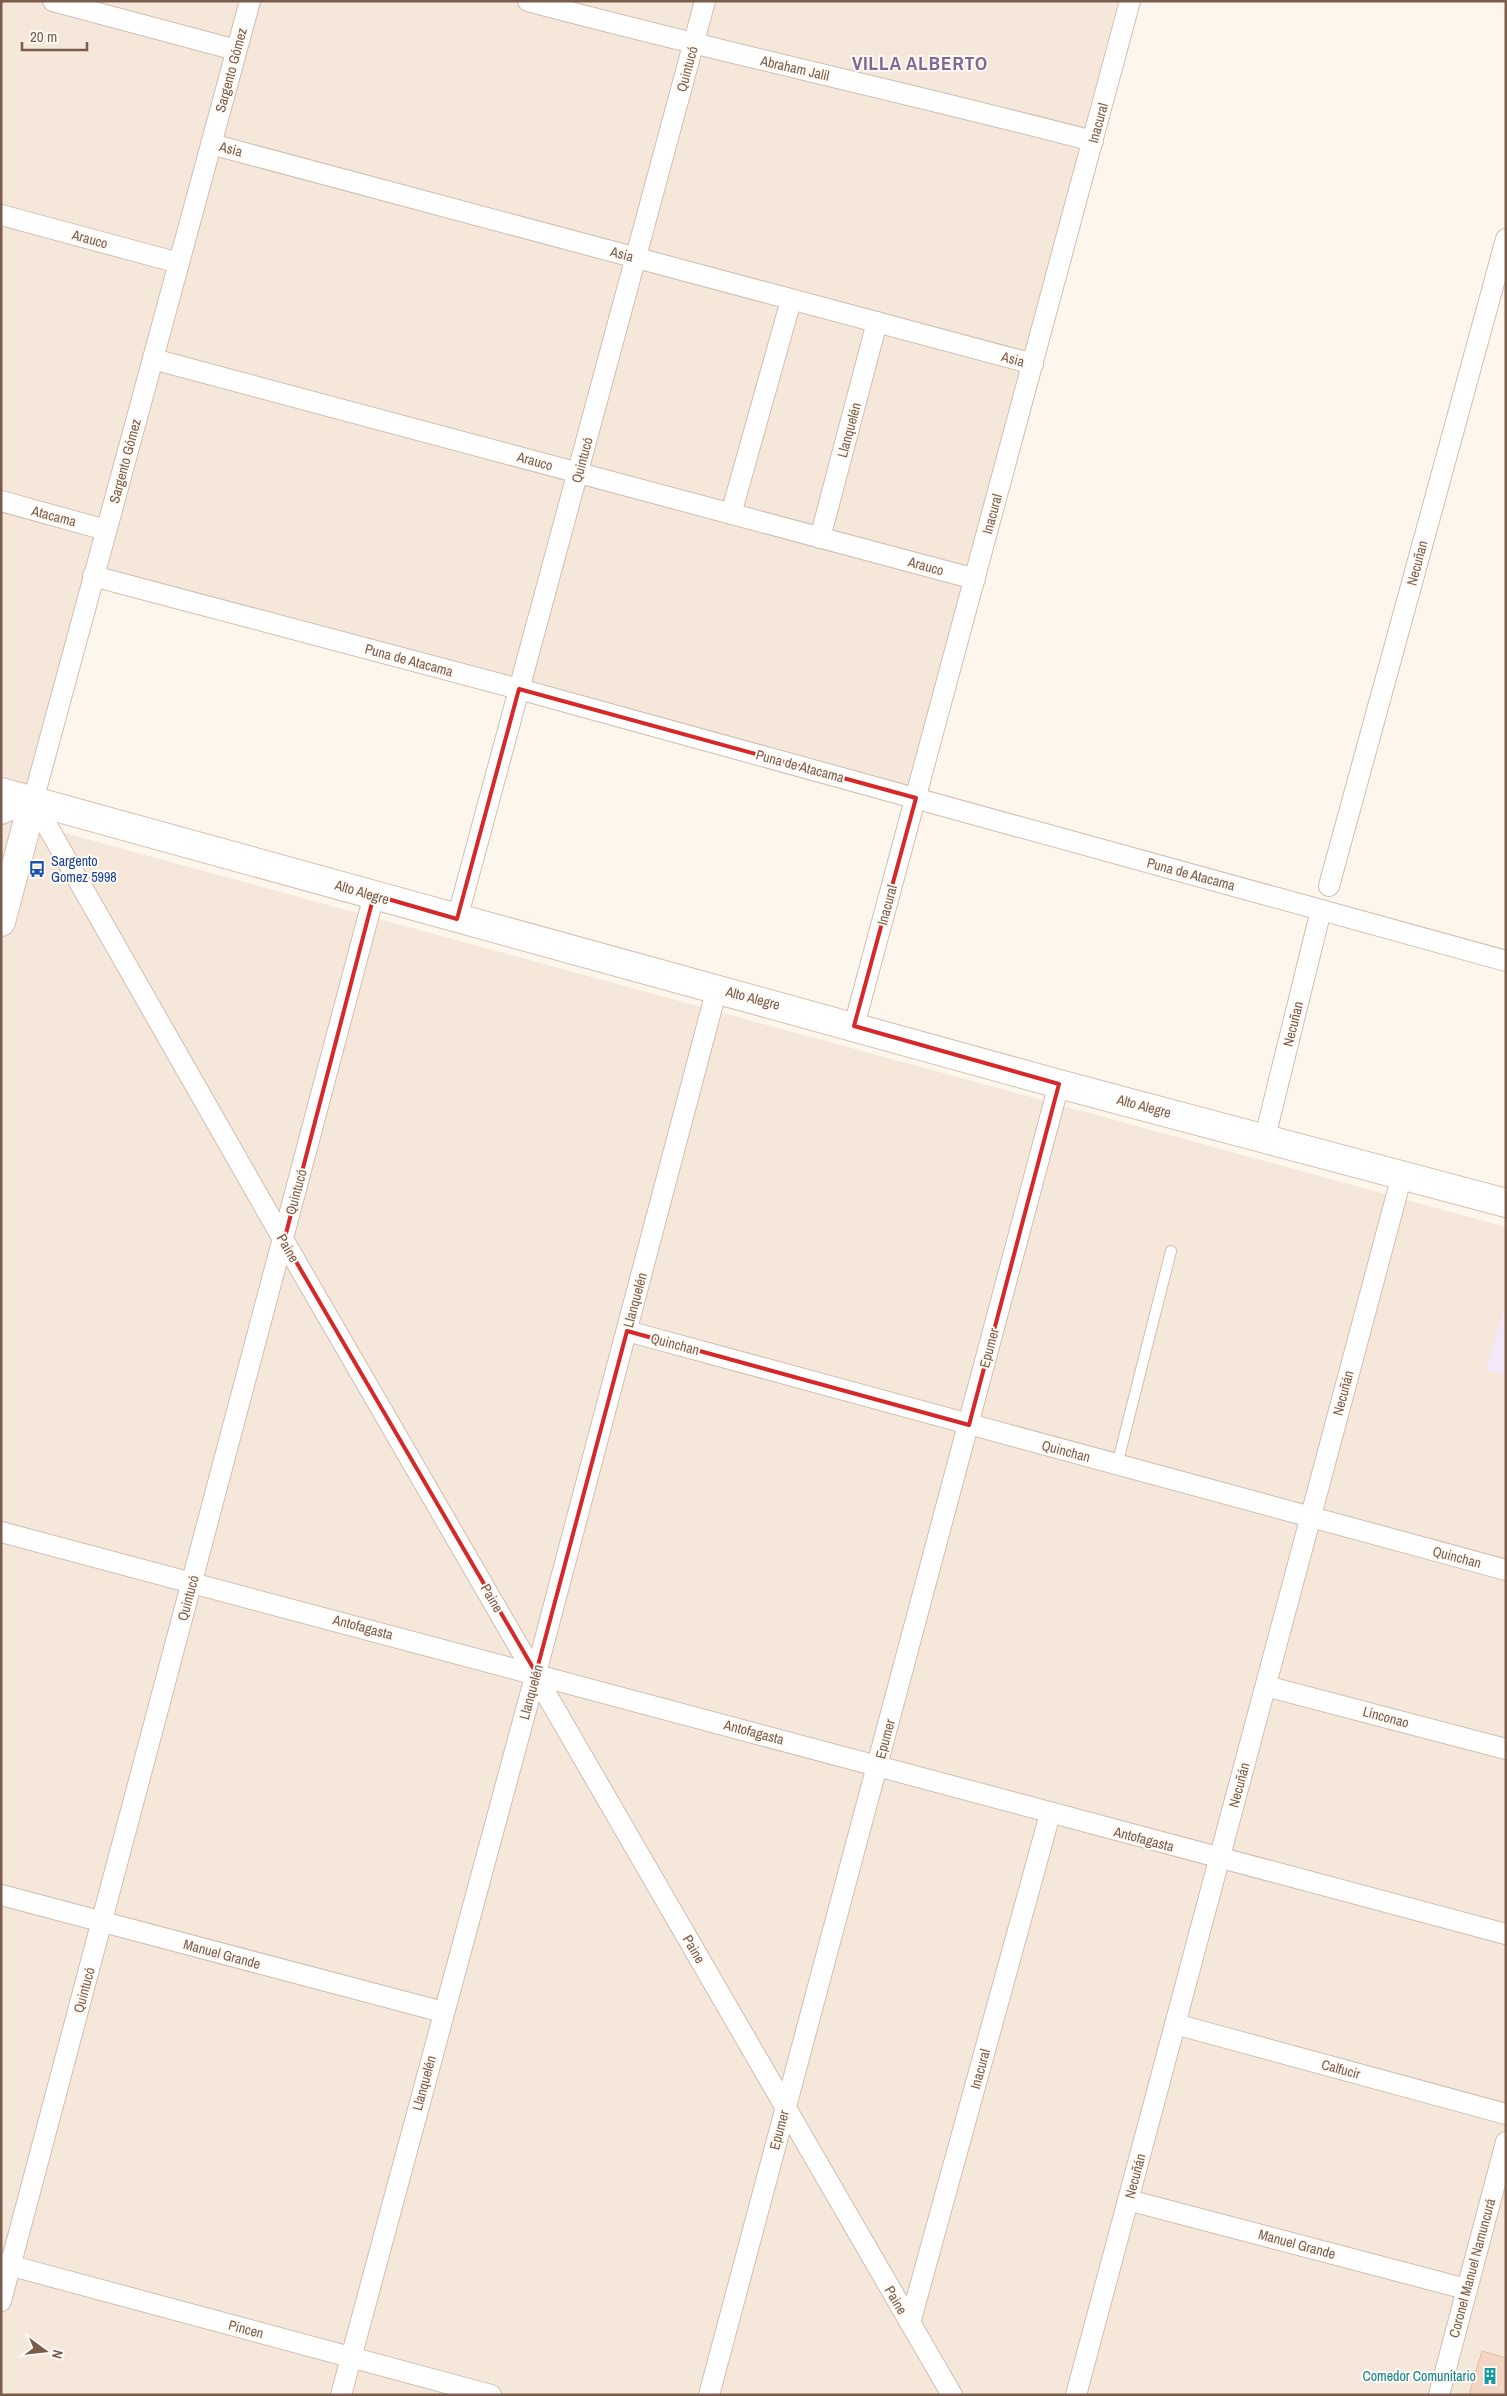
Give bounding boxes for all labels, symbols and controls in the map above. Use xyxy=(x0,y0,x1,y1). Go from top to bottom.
scale bar xyxy=(22,20,88,52)
text: 20 m xyxy=(30,26,57,47)
street label: Sargento Gómez xyxy=(211,26,251,114)
street label: Quintucó xyxy=(672,44,702,94)
district label: VILLA ALBERTO xyxy=(852,50,988,76)
street label: Abraham Jalil xyxy=(758,51,831,85)
street label: Inacural xyxy=(1084,101,1112,145)
street label: Asia xyxy=(217,137,245,161)
street label: Arauco xyxy=(69,225,110,252)
street label: Asia xyxy=(608,242,636,266)
street label: Asia xyxy=(999,347,1027,371)
street label: Llanquelén xyxy=(833,401,865,459)
street label: Sargento Gómez xyxy=(105,417,145,505)
street label: Quintucó xyxy=(567,435,597,485)
street label: Arauco xyxy=(514,447,555,474)
street label: Inacural xyxy=(978,492,1006,536)
street label: Atacama xyxy=(29,501,79,531)
street label: Necuñan xyxy=(1402,538,1432,588)
street label: Arauco xyxy=(905,552,946,579)
street label: Puna de Atacama xyxy=(363,640,456,681)
street label: Puna de Atacama xyxy=(754,746,847,787)
place label: Sargento Gomez 5998 xyxy=(51,852,117,886)
street label: Puna de Atacama xyxy=(1145,854,1238,895)
bus stop icon: Sargento Gomez 5998 xyxy=(27,859,47,879)
street label: Alto Alegre xyxy=(332,875,391,908)
street label: Inacural xyxy=(873,883,901,927)
street label: Alto Alegre xyxy=(723,982,782,1014)
street label: Necuñan xyxy=(1279,1000,1307,1048)
street label: Alto Alegre xyxy=(1114,1090,1173,1122)
street label: Quintucó xyxy=(281,1167,311,1217)
street label: Paine xyxy=(273,1231,303,1265)
street label: Llanquelén xyxy=(619,1271,651,1329)
street label: Epumer xyxy=(975,1326,1003,1370)
street label: Quinchan xyxy=(649,1329,701,1359)
street label: Necuñán xyxy=(1328,1368,1358,1418)
street label: Quinchan xyxy=(1040,1436,1092,1466)
street label: Quinchan xyxy=(1431,1542,1483,1572)
street label: Quintucó xyxy=(173,1573,203,1623)
street label: Paine xyxy=(477,1581,507,1615)
street label: Antofagasta xyxy=(330,1610,396,1644)
street label: Llanquelén xyxy=(515,1663,547,1721)
street label: Linconao xyxy=(1361,1702,1411,1732)
street label: Antofagasta xyxy=(721,1715,787,1749)
street label: Epumer xyxy=(871,1717,899,1761)
street label: Necuñán xyxy=(1224,1760,1254,1810)
street label: Antofagasta xyxy=(1111,1822,1177,1856)
street label: Paine xyxy=(679,1932,709,1966)
street label: Manuel Grande xyxy=(181,1935,263,1973)
street label: Quintucó xyxy=(69,1965,99,2015)
street label: Inacural xyxy=(966,2047,994,2091)
street label: Llanquelén xyxy=(408,2054,440,2112)
street label: Calfucir xyxy=(1320,2055,1363,2083)
street label: Epumer xyxy=(765,2108,793,2152)
street label: Necuñán xyxy=(1120,2151,1150,2201)
street label: Coronel Manuel Namuncurá xyxy=(1445,2196,1499,2340)
street label: Manuel Grande xyxy=(1256,2225,1338,2263)
street label: Paine xyxy=(881,2283,911,2317)
street label: Pincen xyxy=(226,2316,266,2342)
north arrow xyxy=(20,2326,70,2376)
text: N xyxy=(48,2348,67,2361)
building icon: Comedor Comunitario xyxy=(1480,2366,1500,2386)
place label: Comedor Comunitario xyxy=(1362,2367,1476,2385)

